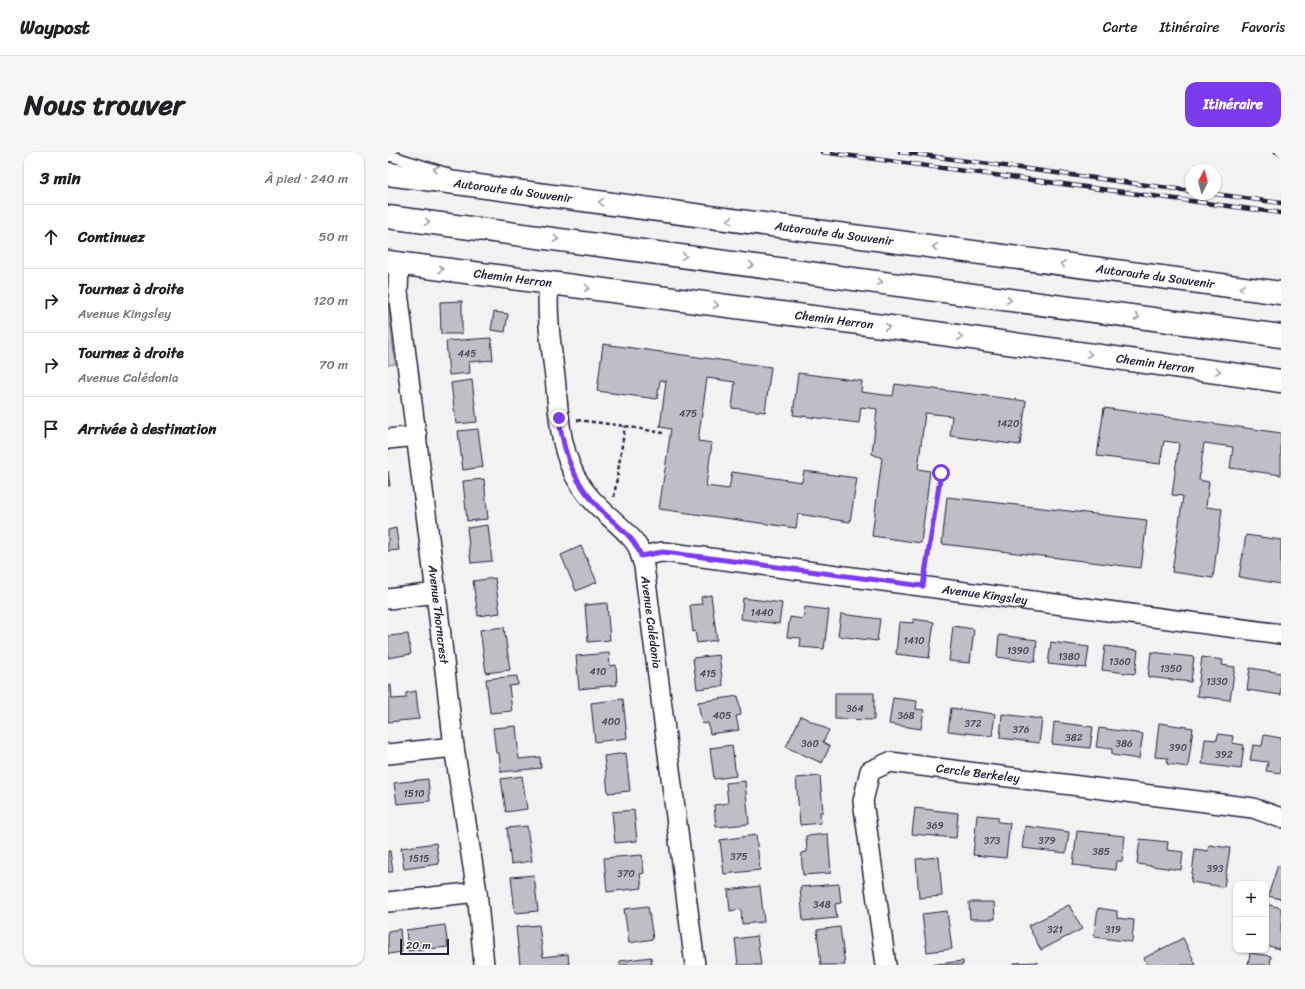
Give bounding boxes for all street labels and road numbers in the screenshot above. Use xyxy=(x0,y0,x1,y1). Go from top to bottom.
street label: Autoroute du Souvenir xyxy=(451,172,575,210)
street label: Autoroute du Souvenir xyxy=(773,215,896,252)
street label: Autoroute du Souvenir xyxy=(1094,257,1217,295)
street label: Chemin Herron xyxy=(472,262,554,294)
street label: Chemin Herron xyxy=(794,304,875,336)
street label: Chemin Herron xyxy=(1115,347,1196,380)
street label: Avenue Thorncrest xyxy=(421,563,455,666)
street label: Avenue Calédonia xyxy=(634,574,668,670)
street label: Avenue Kingsley xyxy=(940,578,1030,611)
street label: Cercle Berkeley xyxy=(935,757,1022,789)

